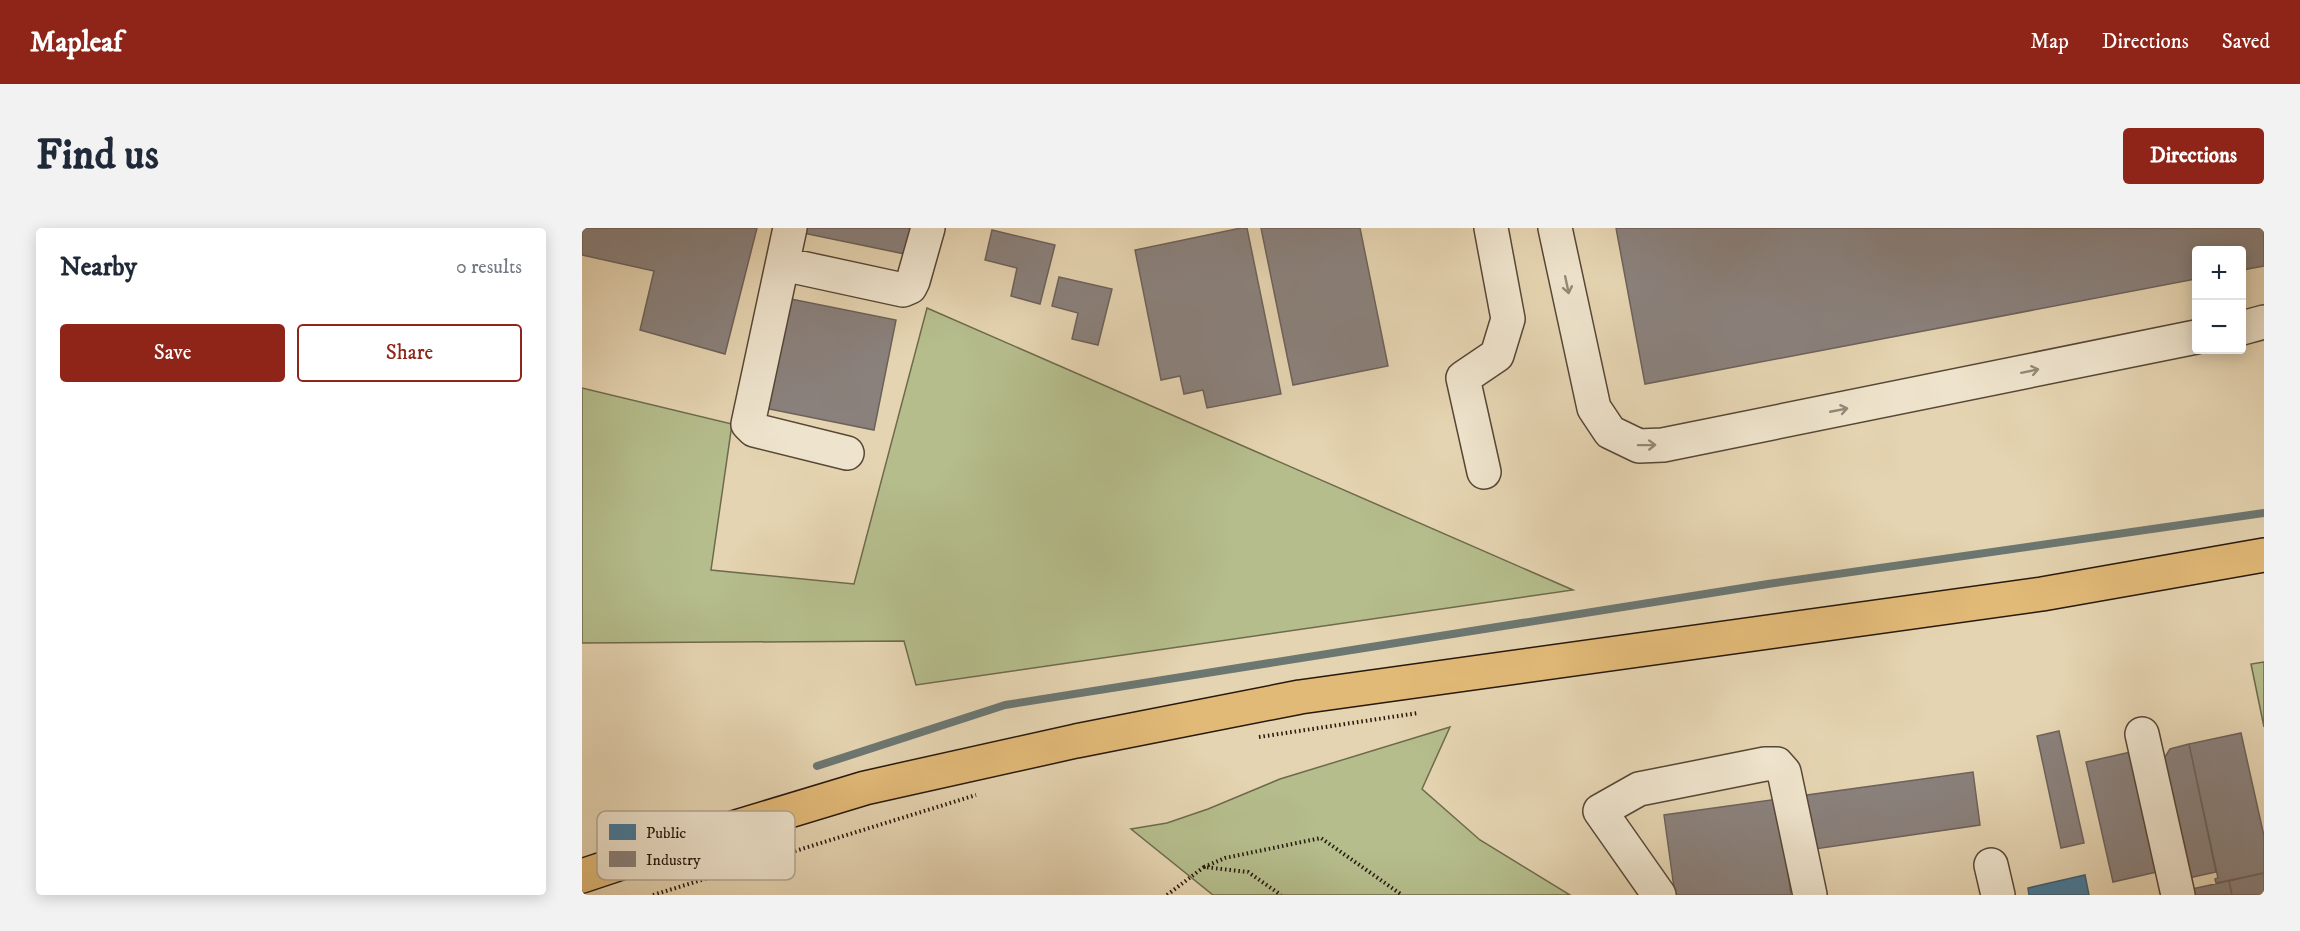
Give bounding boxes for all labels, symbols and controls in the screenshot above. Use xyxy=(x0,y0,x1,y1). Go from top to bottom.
text: Mapleaf xyxy=(30,25,122,60)
text: Map xyxy=(2030,29,2069,55)
text: Directions xyxy=(2102,29,2189,55)
text: Saved xyxy=(2222,29,2270,55)
button: Directions xyxy=(2123,128,2264,184)
text: Find us xyxy=(36,130,159,182)
map controls xyxy=(2192,246,2246,354)
button: + xyxy=(2192,246,2246,300)
text: Nearby xyxy=(60,251,137,284)
text: 0 results xyxy=(456,255,522,280)
one-way arrow xyxy=(1562,275,1574,294)
button: − xyxy=(2192,300,2246,354)
button: Save xyxy=(60,324,285,382)
button: Share xyxy=(297,324,522,382)
one-way arrow xyxy=(2020,365,2039,376)
one-way arrow xyxy=(1828,404,1848,415)
one-way arrow xyxy=(1637,440,1657,451)
legend xyxy=(597,811,795,880)
text: Public xyxy=(646,823,686,843)
text: Industry xyxy=(646,850,701,870)

